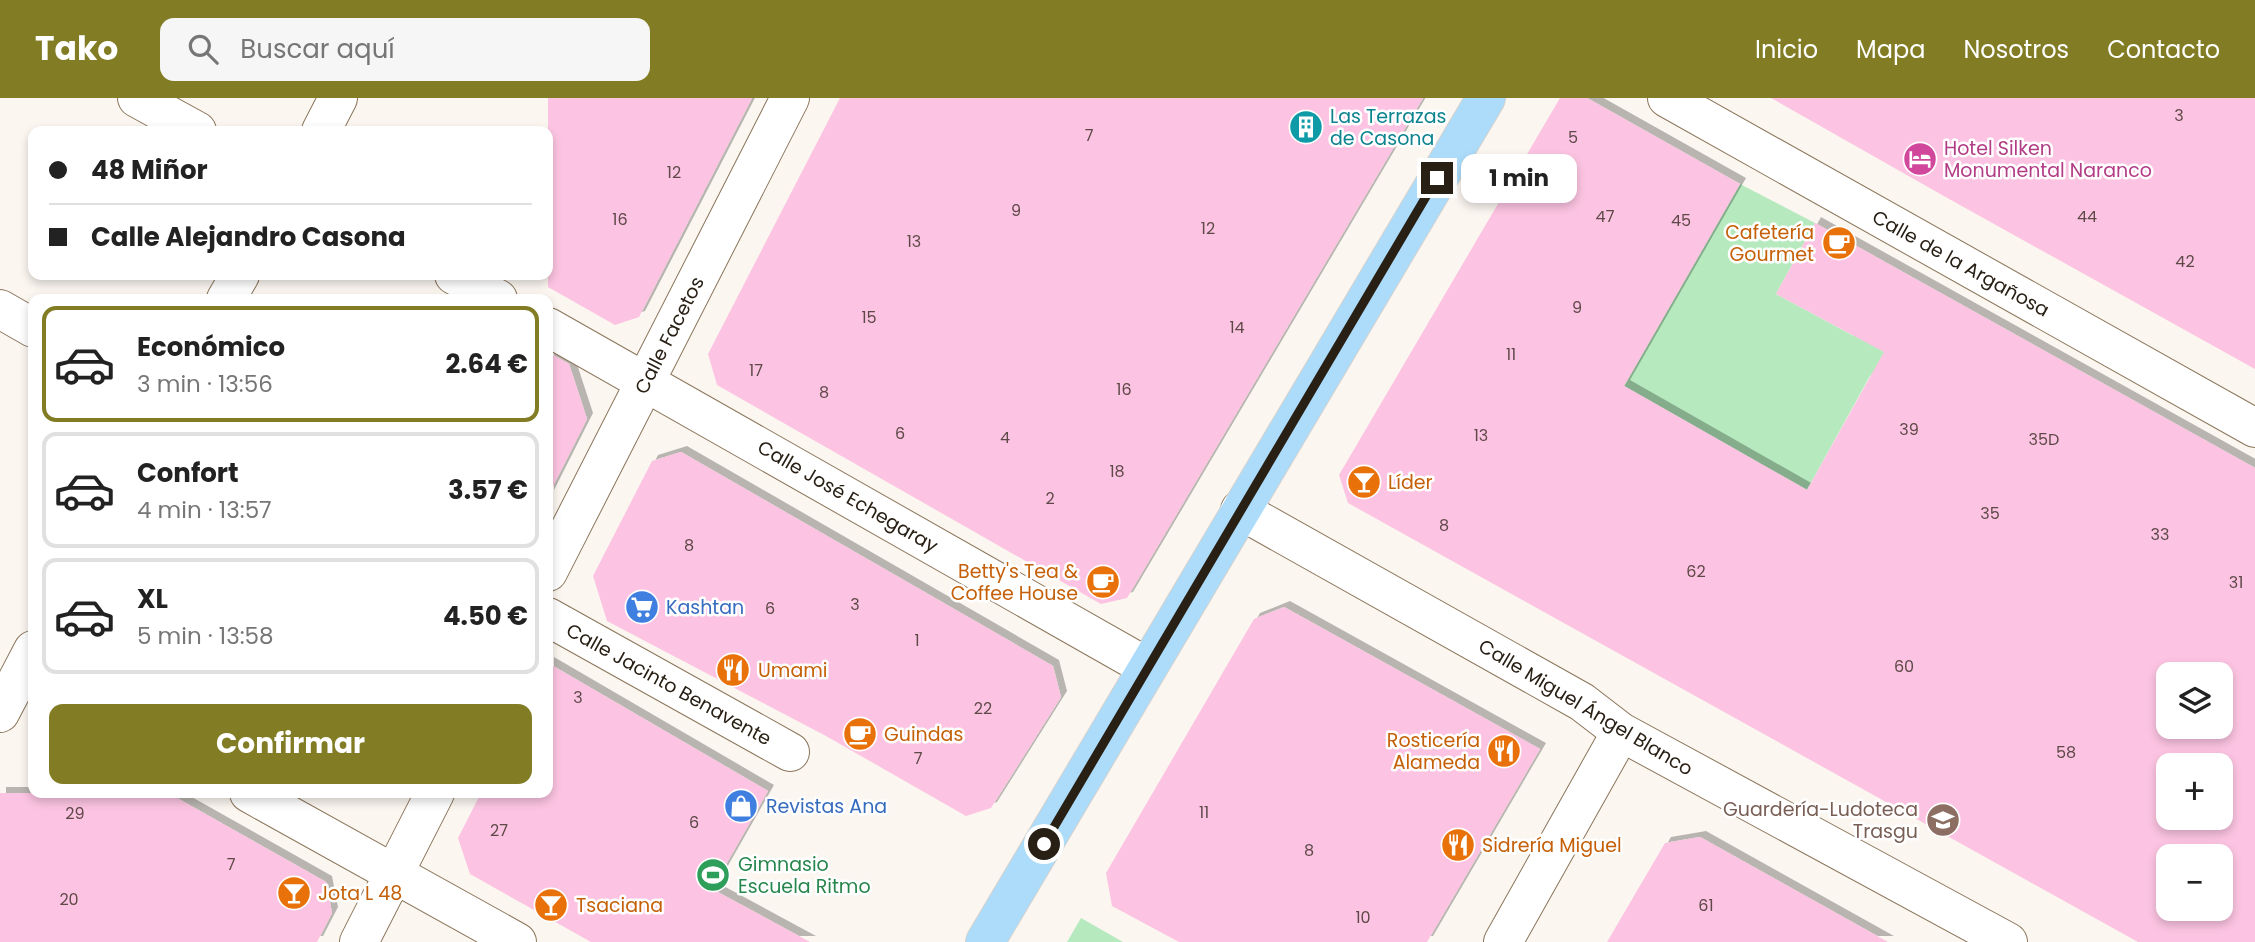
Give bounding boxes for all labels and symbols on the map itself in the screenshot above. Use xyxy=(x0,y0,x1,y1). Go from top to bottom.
place label: Las Terrazas de Casona xyxy=(1330,103,1447,152)
house number: 3 xyxy=(2174,104,2184,127)
building icon: Las Terrazas de Casona xyxy=(1287,108,1325,146)
house number: 7 xyxy=(1085,124,1094,147)
house number: 5 xyxy=(1568,126,1578,149)
place label: Hotel Silken Monumental Naranco xyxy=(1944,135,2152,184)
hotel icon: Hotel Silken Monumental Naranco xyxy=(1901,140,1939,178)
callout: 1 min xyxy=(1462,154,1577,202)
house number: 12 xyxy=(667,161,681,184)
route end xyxy=(1421,162,1453,194)
house number: 9 xyxy=(1011,199,1021,222)
street label: Calle de la Argañosa xyxy=(1867,203,2054,323)
house number: 47 xyxy=(1596,205,1615,228)
house number: 44 xyxy=(2077,205,2097,228)
house number: 16 xyxy=(612,208,628,231)
house number: 45 xyxy=(1671,209,1691,232)
house number: 12 xyxy=(1201,217,1215,240)
place label: Cafetería Gourmet xyxy=(1725,219,1814,268)
cafe icon: Cafetería Gourmet xyxy=(1820,224,1858,262)
house number: 13 xyxy=(907,230,921,253)
house number: 42 xyxy=(2175,250,2195,273)
street label: Calle Facetos xyxy=(628,272,711,399)
house number: 9 xyxy=(1572,296,1582,319)
house number: 15 xyxy=(861,306,877,329)
house number: 14 xyxy=(1229,316,1245,339)
house number: 11 xyxy=(1506,343,1516,366)
house number: 17 xyxy=(749,359,763,382)
house number: 16 xyxy=(1116,378,1132,401)
house number: 8 xyxy=(819,381,829,404)
house number: 39 xyxy=(1899,418,1919,441)
house number: 6 xyxy=(895,422,905,445)
house number: 13 xyxy=(1474,424,1488,447)
house number: 4 xyxy=(1000,426,1010,449)
house number: 35D xyxy=(2029,428,2059,451)
street label: Calle José Echegaray xyxy=(753,434,943,559)
house number: 18 xyxy=(1109,460,1125,483)
bar icon: Líder xyxy=(1345,463,1383,501)
place label: Líder xyxy=(1388,469,1433,496)
house number: 2 xyxy=(1045,487,1055,510)
house number: 35 xyxy=(1980,502,2000,525)
house number: 8 xyxy=(1439,514,1449,537)
house number: 33 xyxy=(2151,523,2169,546)
house number: 8 xyxy=(684,534,694,557)
place label: Betty's Tea & Coffee House xyxy=(951,558,1078,607)
house number: 62 xyxy=(1686,560,1706,583)
cafe icon: Betty's Tea & Coffee House xyxy=(1084,563,1122,601)
house number: 31 xyxy=(2229,571,2243,594)
supermarket icon: Kashtan xyxy=(623,588,661,626)
house number: 3 xyxy=(850,593,860,616)
place label: Kashtan xyxy=(666,594,744,621)
house number: 6 xyxy=(765,597,775,620)
street label: Calle Jacinto Benavente xyxy=(561,617,776,752)
house number: 1 xyxy=(914,629,920,652)
street label: Calle Miguel Ángel Blanco xyxy=(1474,633,1698,782)
restaurant icon: Umami xyxy=(714,651,752,689)
house number: 60 xyxy=(1894,655,1914,678)
place label: Umami xyxy=(758,657,827,684)
house number: 3 xyxy=(573,686,583,709)
house number: 22 xyxy=(974,697,992,720)
cafe icon: Guindas xyxy=(841,715,879,753)
place label: Guindas xyxy=(884,721,963,748)
place label: Rosticería Alameda xyxy=(1387,727,1480,776)
restaurant icon: Rosticería Alameda xyxy=(1485,732,1523,770)
house number: 58 xyxy=(2056,741,2076,764)
house number: 7 xyxy=(914,747,923,770)
shop icon: Revistas Ana xyxy=(722,787,760,825)
place label: Revistas Ana xyxy=(766,793,887,820)
place label: Guardería-Ludoteca Trasgu xyxy=(1723,796,1918,845)
house number: 11 xyxy=(1199,801,1209,824)
school or university icon: Guardería-Ludoteca Trasgu xyxy=(1924,801,1962,839)
house number: 29 xyxy=(65,802,85,825)
house number: 6 xyxy=(689,811,699,834)
house number: 27 xyxy=(490,819,508,842)
restaurant icon: Sidrería Miguel xyxy=(1439,826,1477,864)
route start xyxy=(1028,828,1060,860)
place label: Sidrería Miguel xyxy=(1482,832,1622,859)
house number: 8 xyxy=(1304,839,1314,862)
place label: Gimnasio Escuela Ritmo xyxy=(738,851,871,900)
house number: 7 xyxy=(227,853,236,876)
sports icon: Gimnasio Escuela Ritmo xyxy=(694,856,732,894)
bar icon: Jota L 48 xyxy=(275,874,313,912)
place label: Jota L 48 xyxy=(318,880,402,907)
bar icon: Tsaciana xyxy=(532,886,570,924)
house number: 20 xyxy=(59,888,79,911)
place label: Tsaciana xyxy=(576,892,663,919)
house number: 61 xyxy=(1698,894,1714,917)
house number: 10 xyxy=(1355,906,1371,929)

